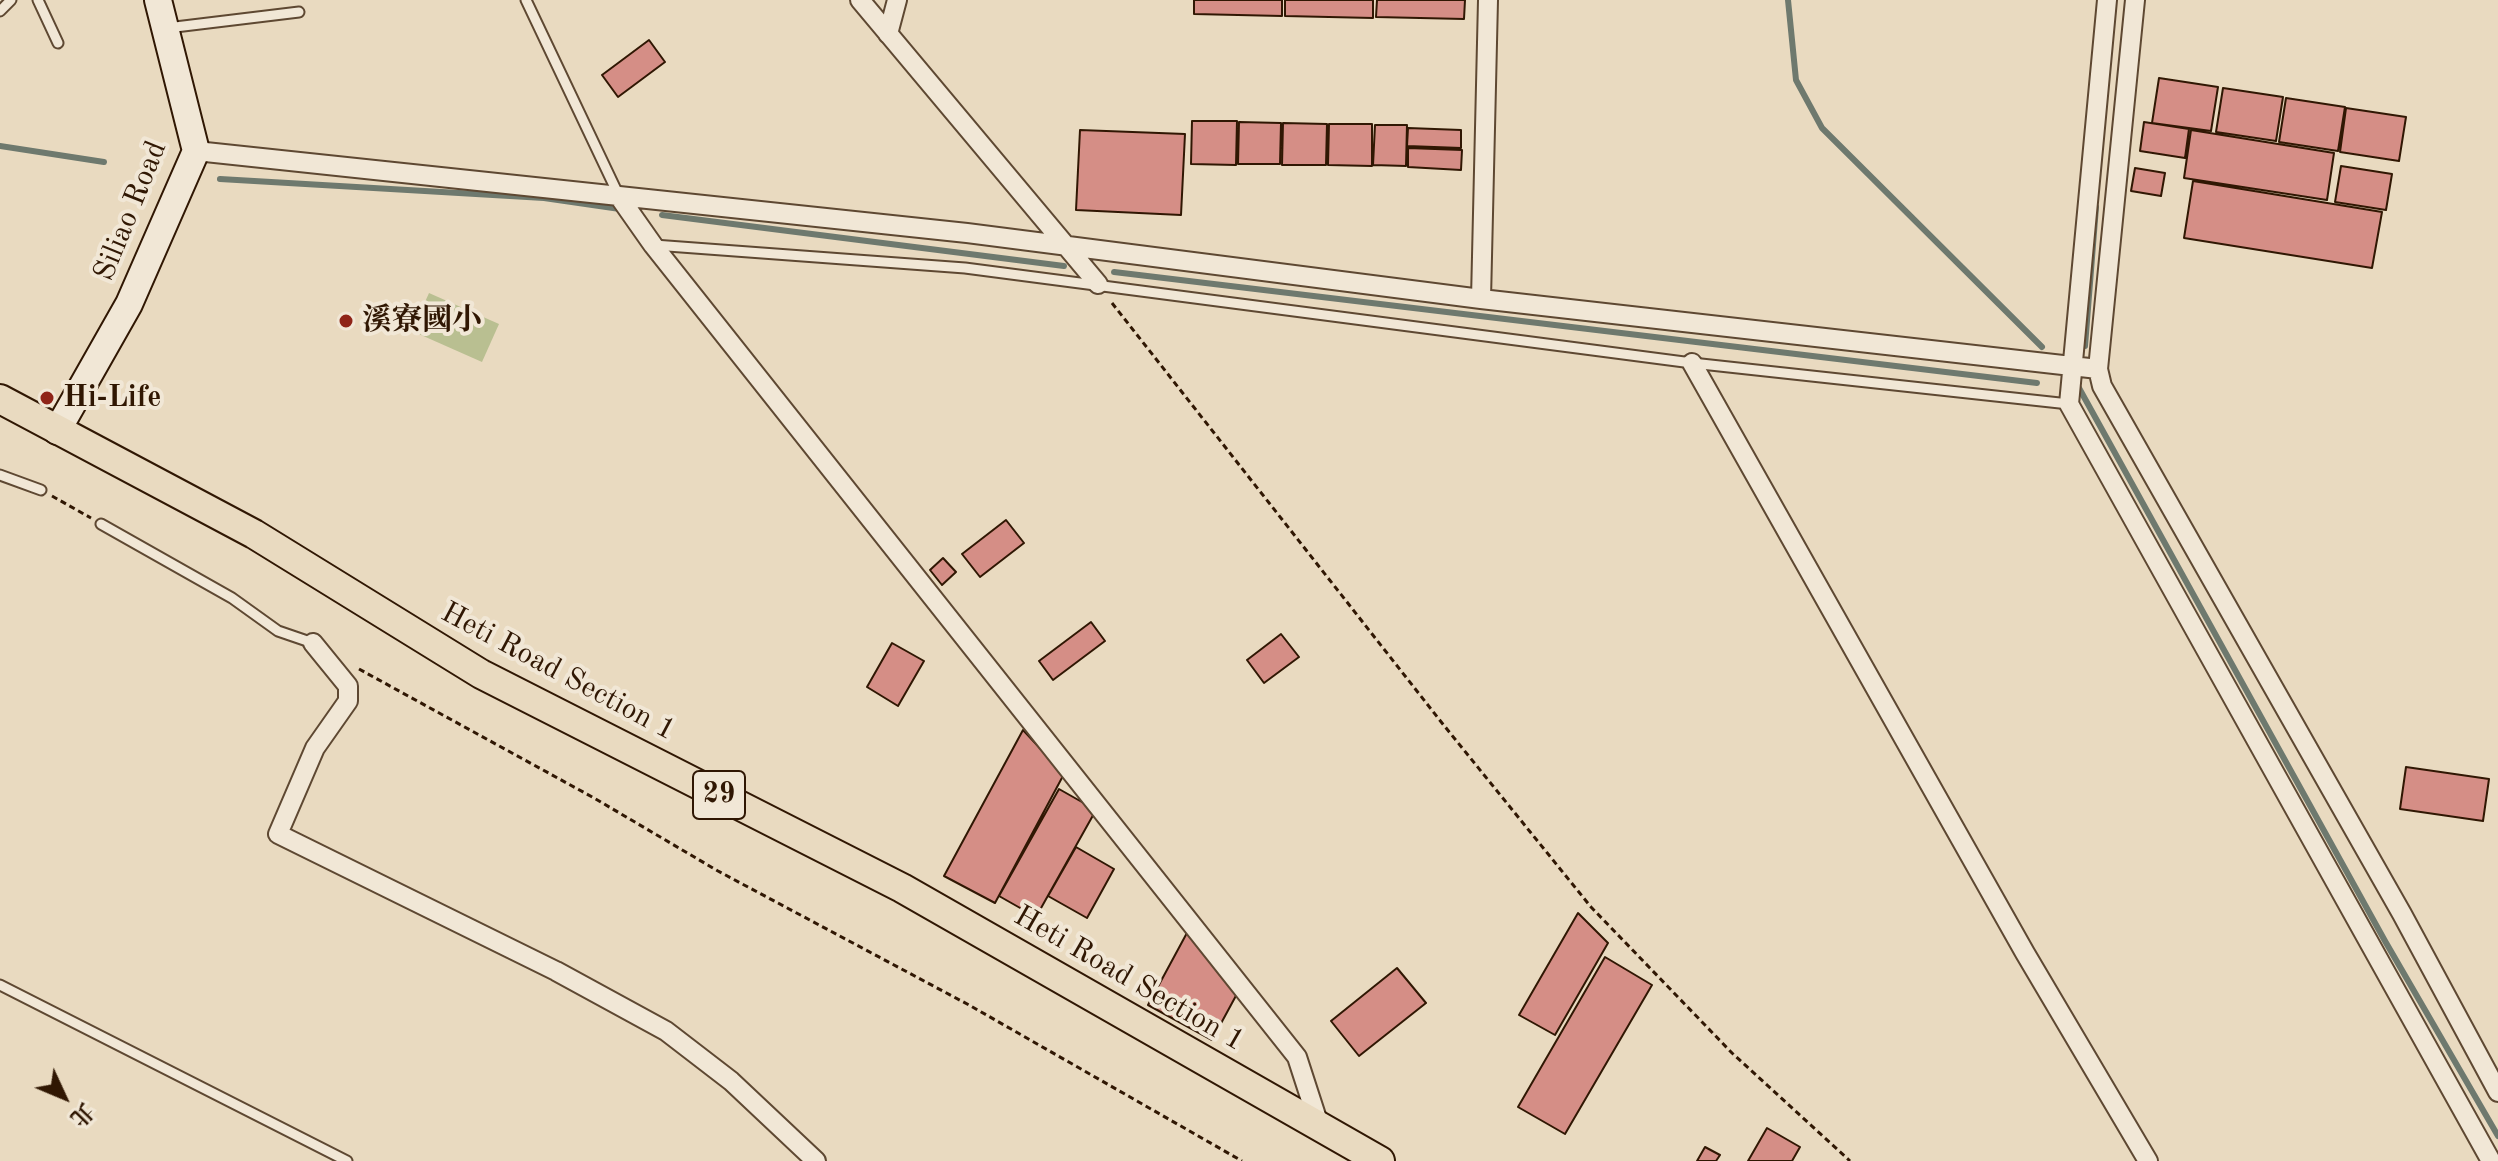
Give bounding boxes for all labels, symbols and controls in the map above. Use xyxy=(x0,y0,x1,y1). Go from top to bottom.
street label: Siliao Road xyxy=(87,136,175,286)
place label: 溪寮國小 xyxy=(362,303,482,339)
marker: 溪寮國小 xyxy=(337,312,355,330)
place label: Hi-Life xyxy=(63,380,161,416)
marker: Hi-Life xyxy=(38,389,56,407)
street label: Heti Road Section 1 xyxy=(434,595,682,749)
road number: 29 xyxy=(693,771,745,819)
street label: Heti Road Section 1 xyxy=(1007,898,1251,1060)
north arrow xyxy=(24,1057,104,1137)
text: 北 xyxy=(66,1098,97,1129)

